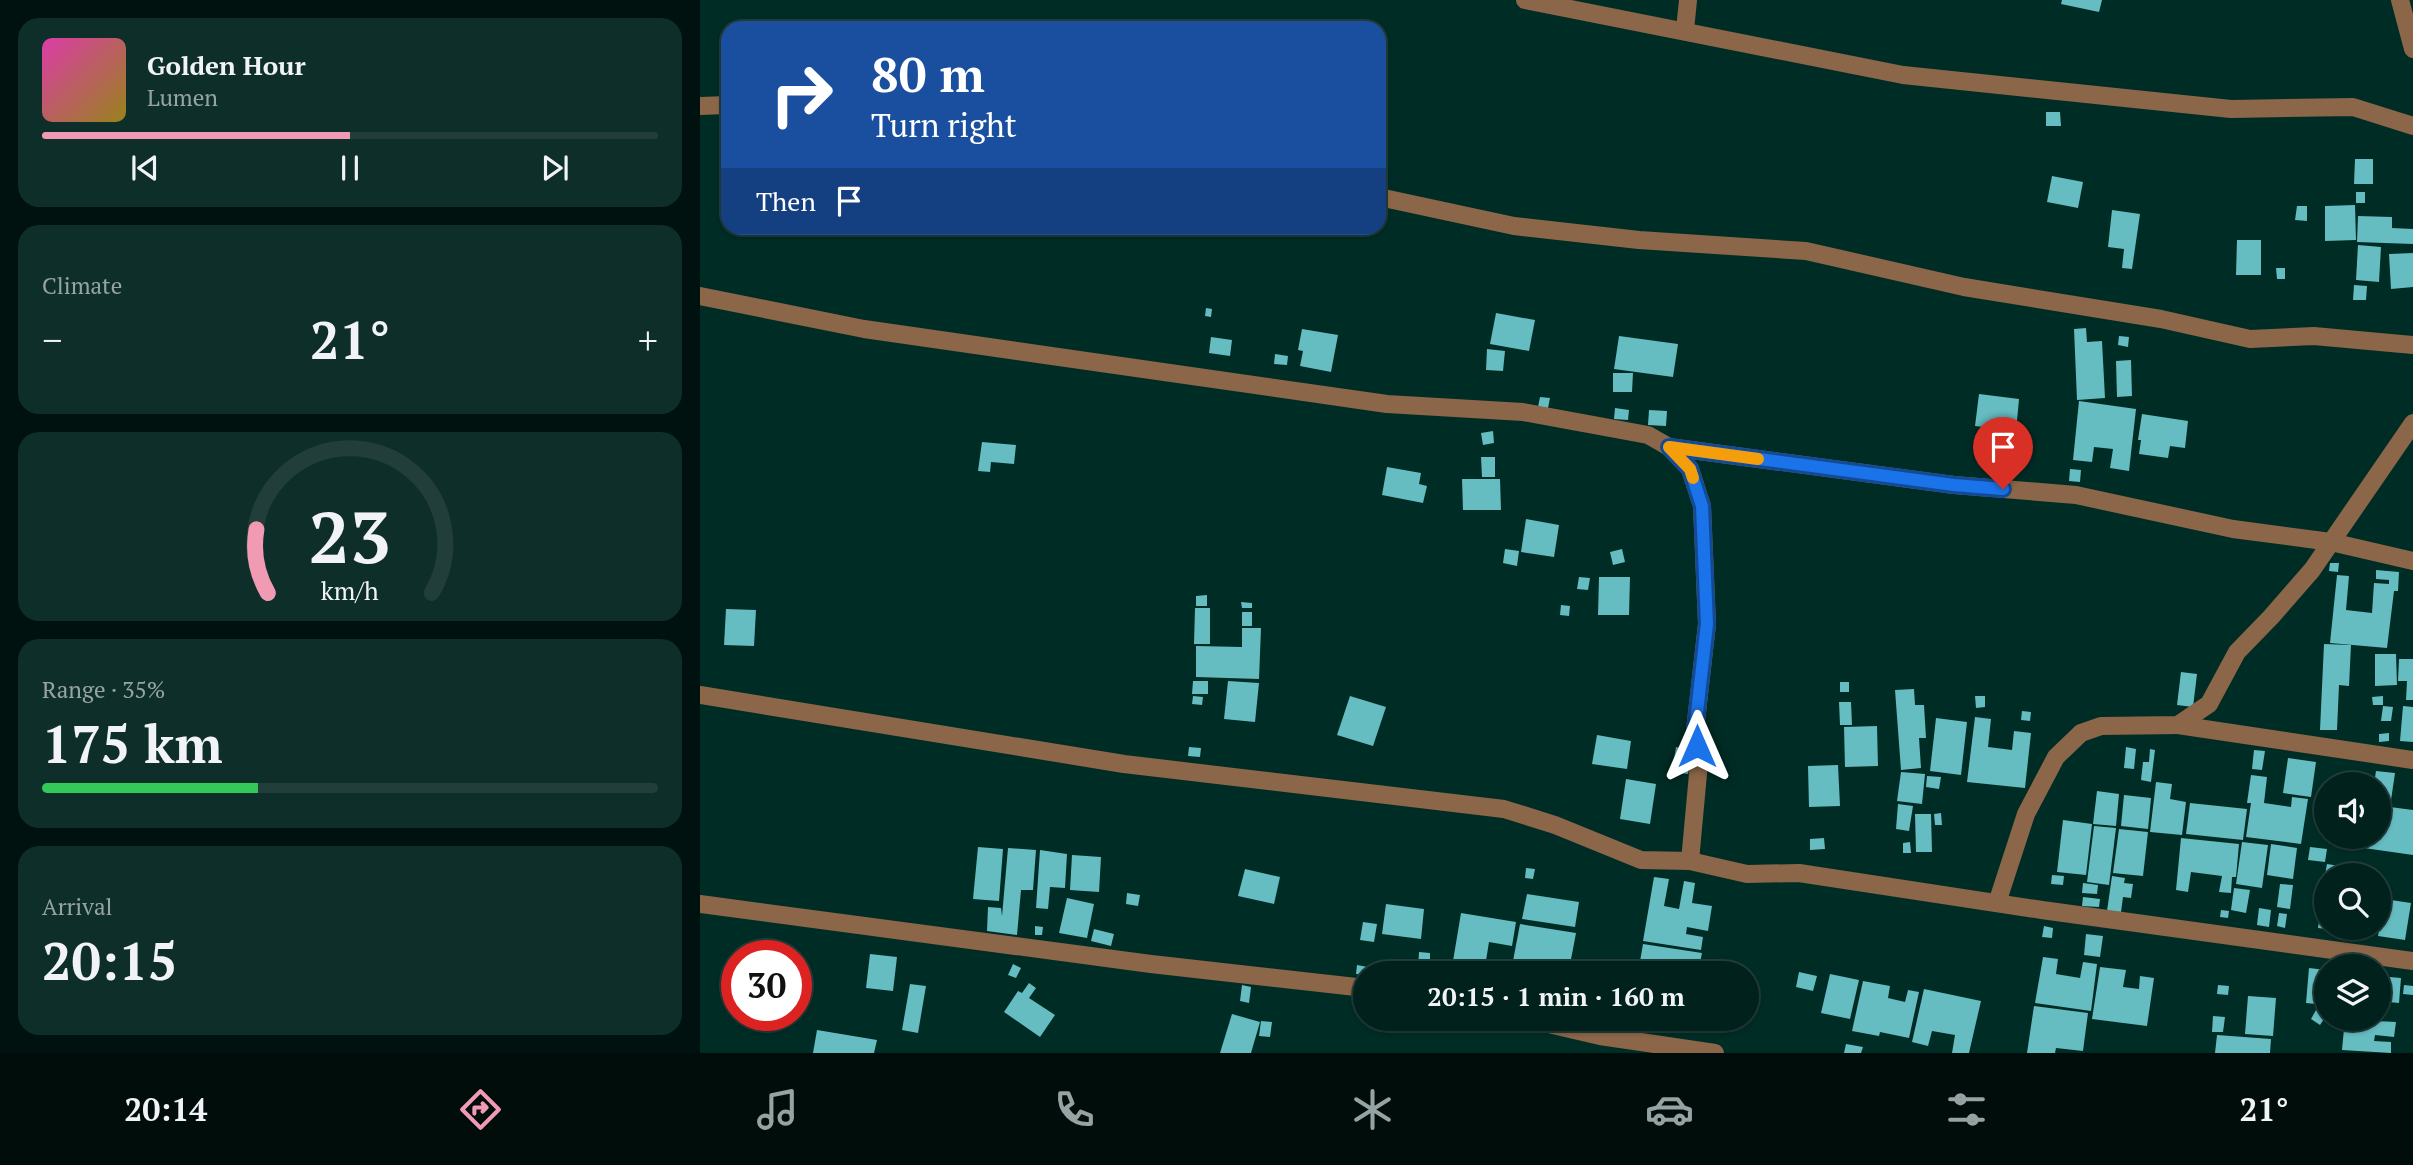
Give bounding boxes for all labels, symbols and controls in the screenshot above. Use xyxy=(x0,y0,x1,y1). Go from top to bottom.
text: 80 m xyxy=(871,41,985,106)
text: Golden Hour xyxy=(147,48,306,82)
icon: right xyxy=(756,49,847,140)
text: Lumen xyxy=(147,82,218,113)
text: Turn right xyxy=(871,104,1017,146)
icon: previous xyxy=(126,149,164,187)
icon: pause xyxy=(331,149,369,187)
icon: next xyxy=(536,149,574,187)
icon: arrive xyxy=(830,182,868,220)
text: Then xyxy=(756,184,816,218)
text: Climate xyxy=(42,270,122,301)
text: 21° xyxy=(310,305,390,374)
text: − xyxy=(42,315,62,365)
text: + xyxy=(638,315,658,365)
pin xyxy=(1973,417,2033,489)
icon: arrive xyxy=(1984,428,2022,466)
text: 23 xyxy=(309,487,391,584)
text: km/h xyxy=(321,573,379,606)
text: Range · 35% xyxy=(42,674,165,705)
text: 175 km xyxy=(42,709,223,778)
position arrow xyxy=(1660,709,1734,783)
map controls xyxy=(2314,772,2391,1031)
button: sound xyxy=(2314,772,2391,849)
button: search xyxy=(2314,863,2391,940)
text: Arrival xyxy=(42,891,113,922)
text: 20:15 xyxy=(42,926,177,995)
speed limit sign: 30 xyxy=(721,940,812,1031)
button: layers xyxy=(2314,954,2391,1031)
text: 20:15 · 1 min · 160 m xyxy=(1427,979,1685,1013)
icon: directions xyxy=(456,1085,505,1134)
icon: music xyxy=(753,1085,802,1134)
icon: phone xyxy=(1050,1085,1099,1134)
icon: climate xyxy=(1348,1085,1397,1134)
icon: car xyxy=(1645,1085,1694,1134)
icon: filters xyxy=(1942,1085,1991,1134)
text: 20:14 xyxy=(124,1088,207,1130)
text: 21° xyxy=(2239,1088,2289,1130)

